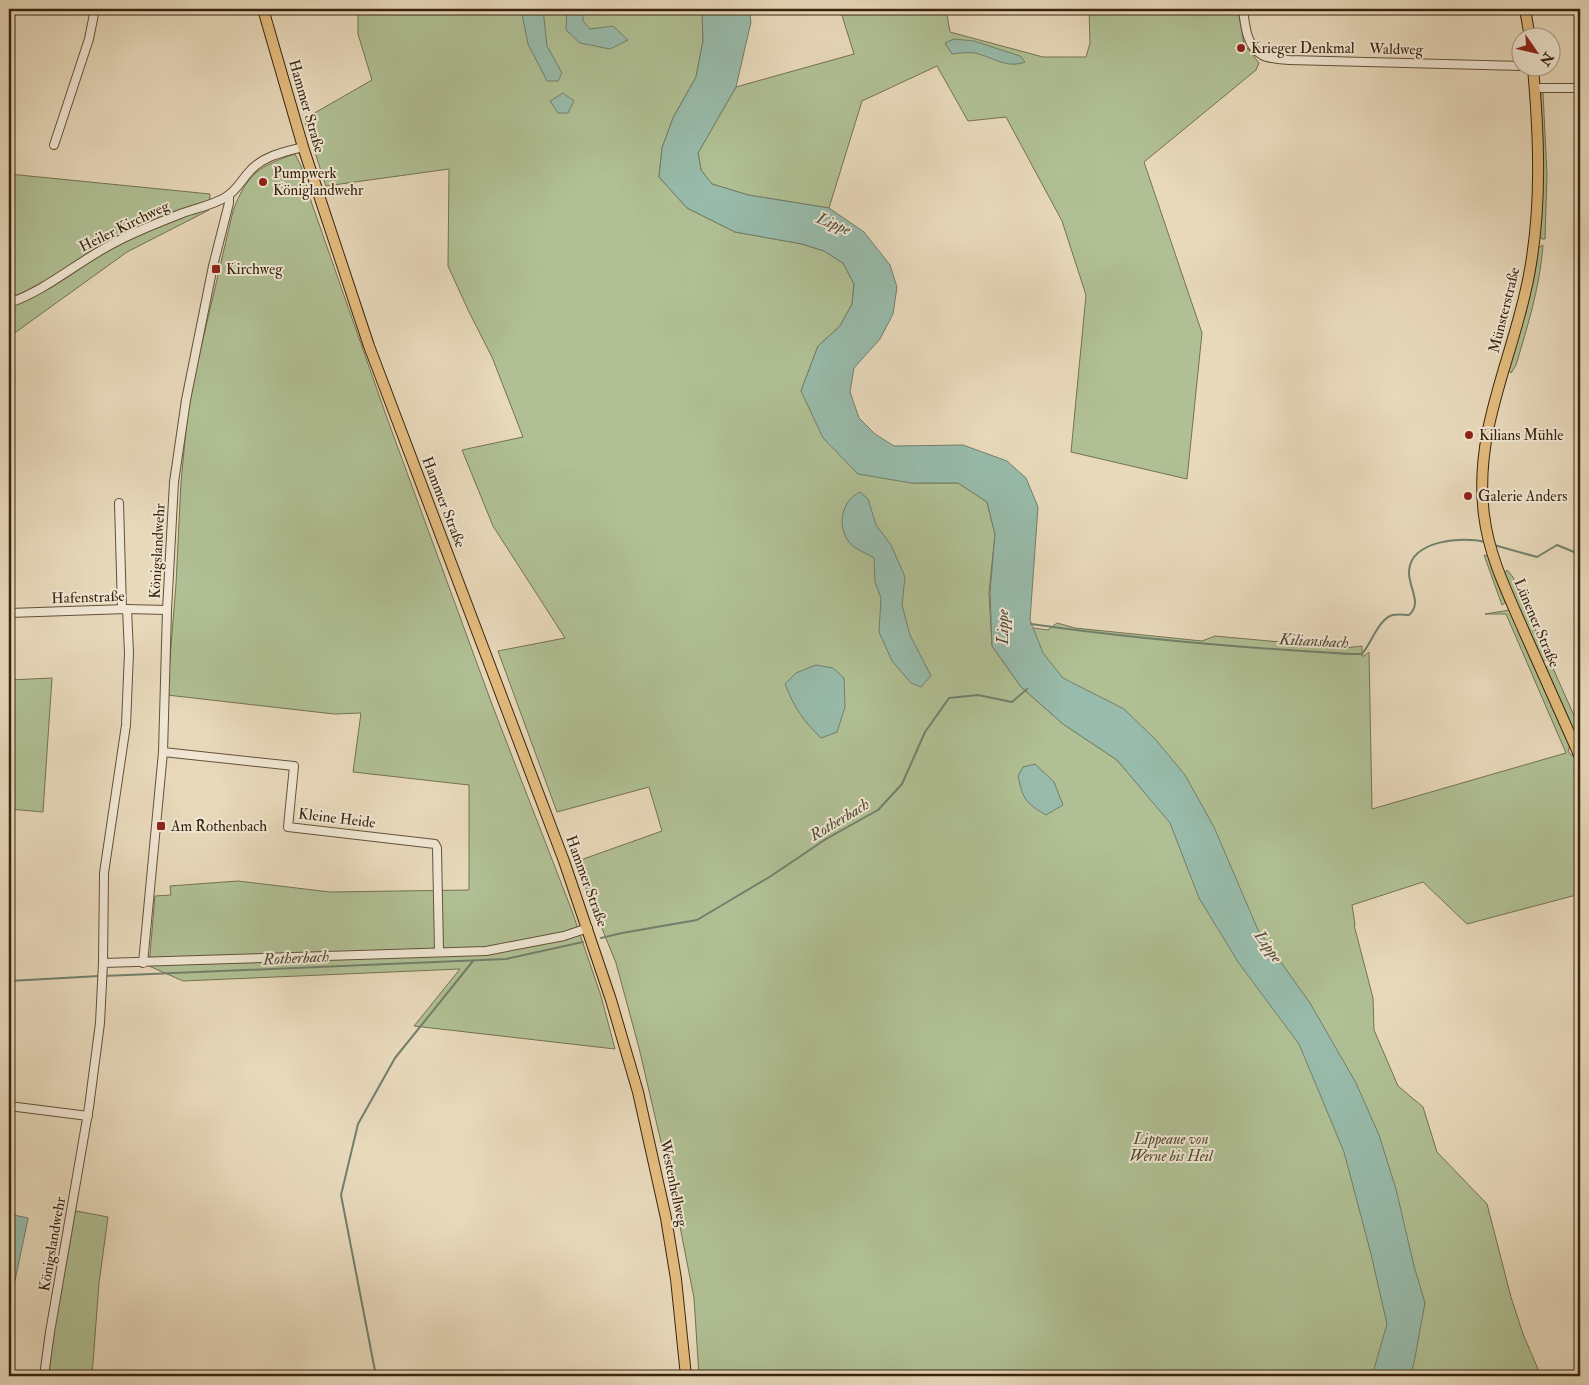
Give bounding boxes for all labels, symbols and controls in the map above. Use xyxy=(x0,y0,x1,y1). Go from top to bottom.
north arrow xyxy=(1512,28,1562,78)
place label: Krieger Denkmal xyxy=(1251,39,1355,58)
street label: Waldweg xyxy=(1368,40,1424,59)
marker: Krieger Denkmal xyxy=(1235,42,1247,54)
text: N xyxy=(1536,48,1557,69)
street label: Hammer Straße xyxy=(284,57,329,155)
place label: Pumpwerk Königlandwehr xyxy=(273,164,364,200)
marker: Pumpwerk Königlandwehr xyxy=(257,176,269,188)
street label: Heiler Kirchweg xyxy=(76,196,173,256)
water label: Lippe xyxy=(813,208,854,240)
place label: Kirchweg xyxy=(226,260,283,279)
marker: Kirchweg xyxy=(210,263,222,275)
street label: Münsterstraße xyxy=(1485,265,1524,355)
place label: Kilians Mühle xyxy=(1479,426,1563,445)
marker: Kilians Mühle xyxy=(1463,429,1475,441)
street label: Hammer Straße xyxy=(417,454,470,550)
place label: Galerie Anders xyxy=(1478,487,1567,506)
marker: Galerie Anders xyxy=(1462,490,1474,502)
street label: Königslandwehr xyxy=(146,502,170,599)
street label: Lünener Straße xyxy=(1509,576,1564,671)
street label: Hafenstraße xyxy=(51,587,125,608)
water label: Lippe xyxy=(993,609,1013,646)
water label: Kiliansbach xyxy=(1278,629,1349,653)
water label: Rotherbach xyxy=(805,794,873,846)
street label: Kleine Heide xyxy=(297,804,377,833)
place label: Am Rothenbach xyxy=(170,817,267,836)
marker: Am Rothenbach xyxy=(155,820,167,832)
street label: Hammer Straße xyxy=(561,833,612,930)
water label: Lippe xyxy=(1249,926,1287,967)
water label: Rotherbach xyxy=(261,946,330,970)
park label: Lippeaue von Werne bis Heil xyxy=(1130,1130,1214,1166)
street label: Westenhellweg xyxy=(655,1137,692,1229)
street label: Königslandwehr xyxy=(35,1195,70,1293)

